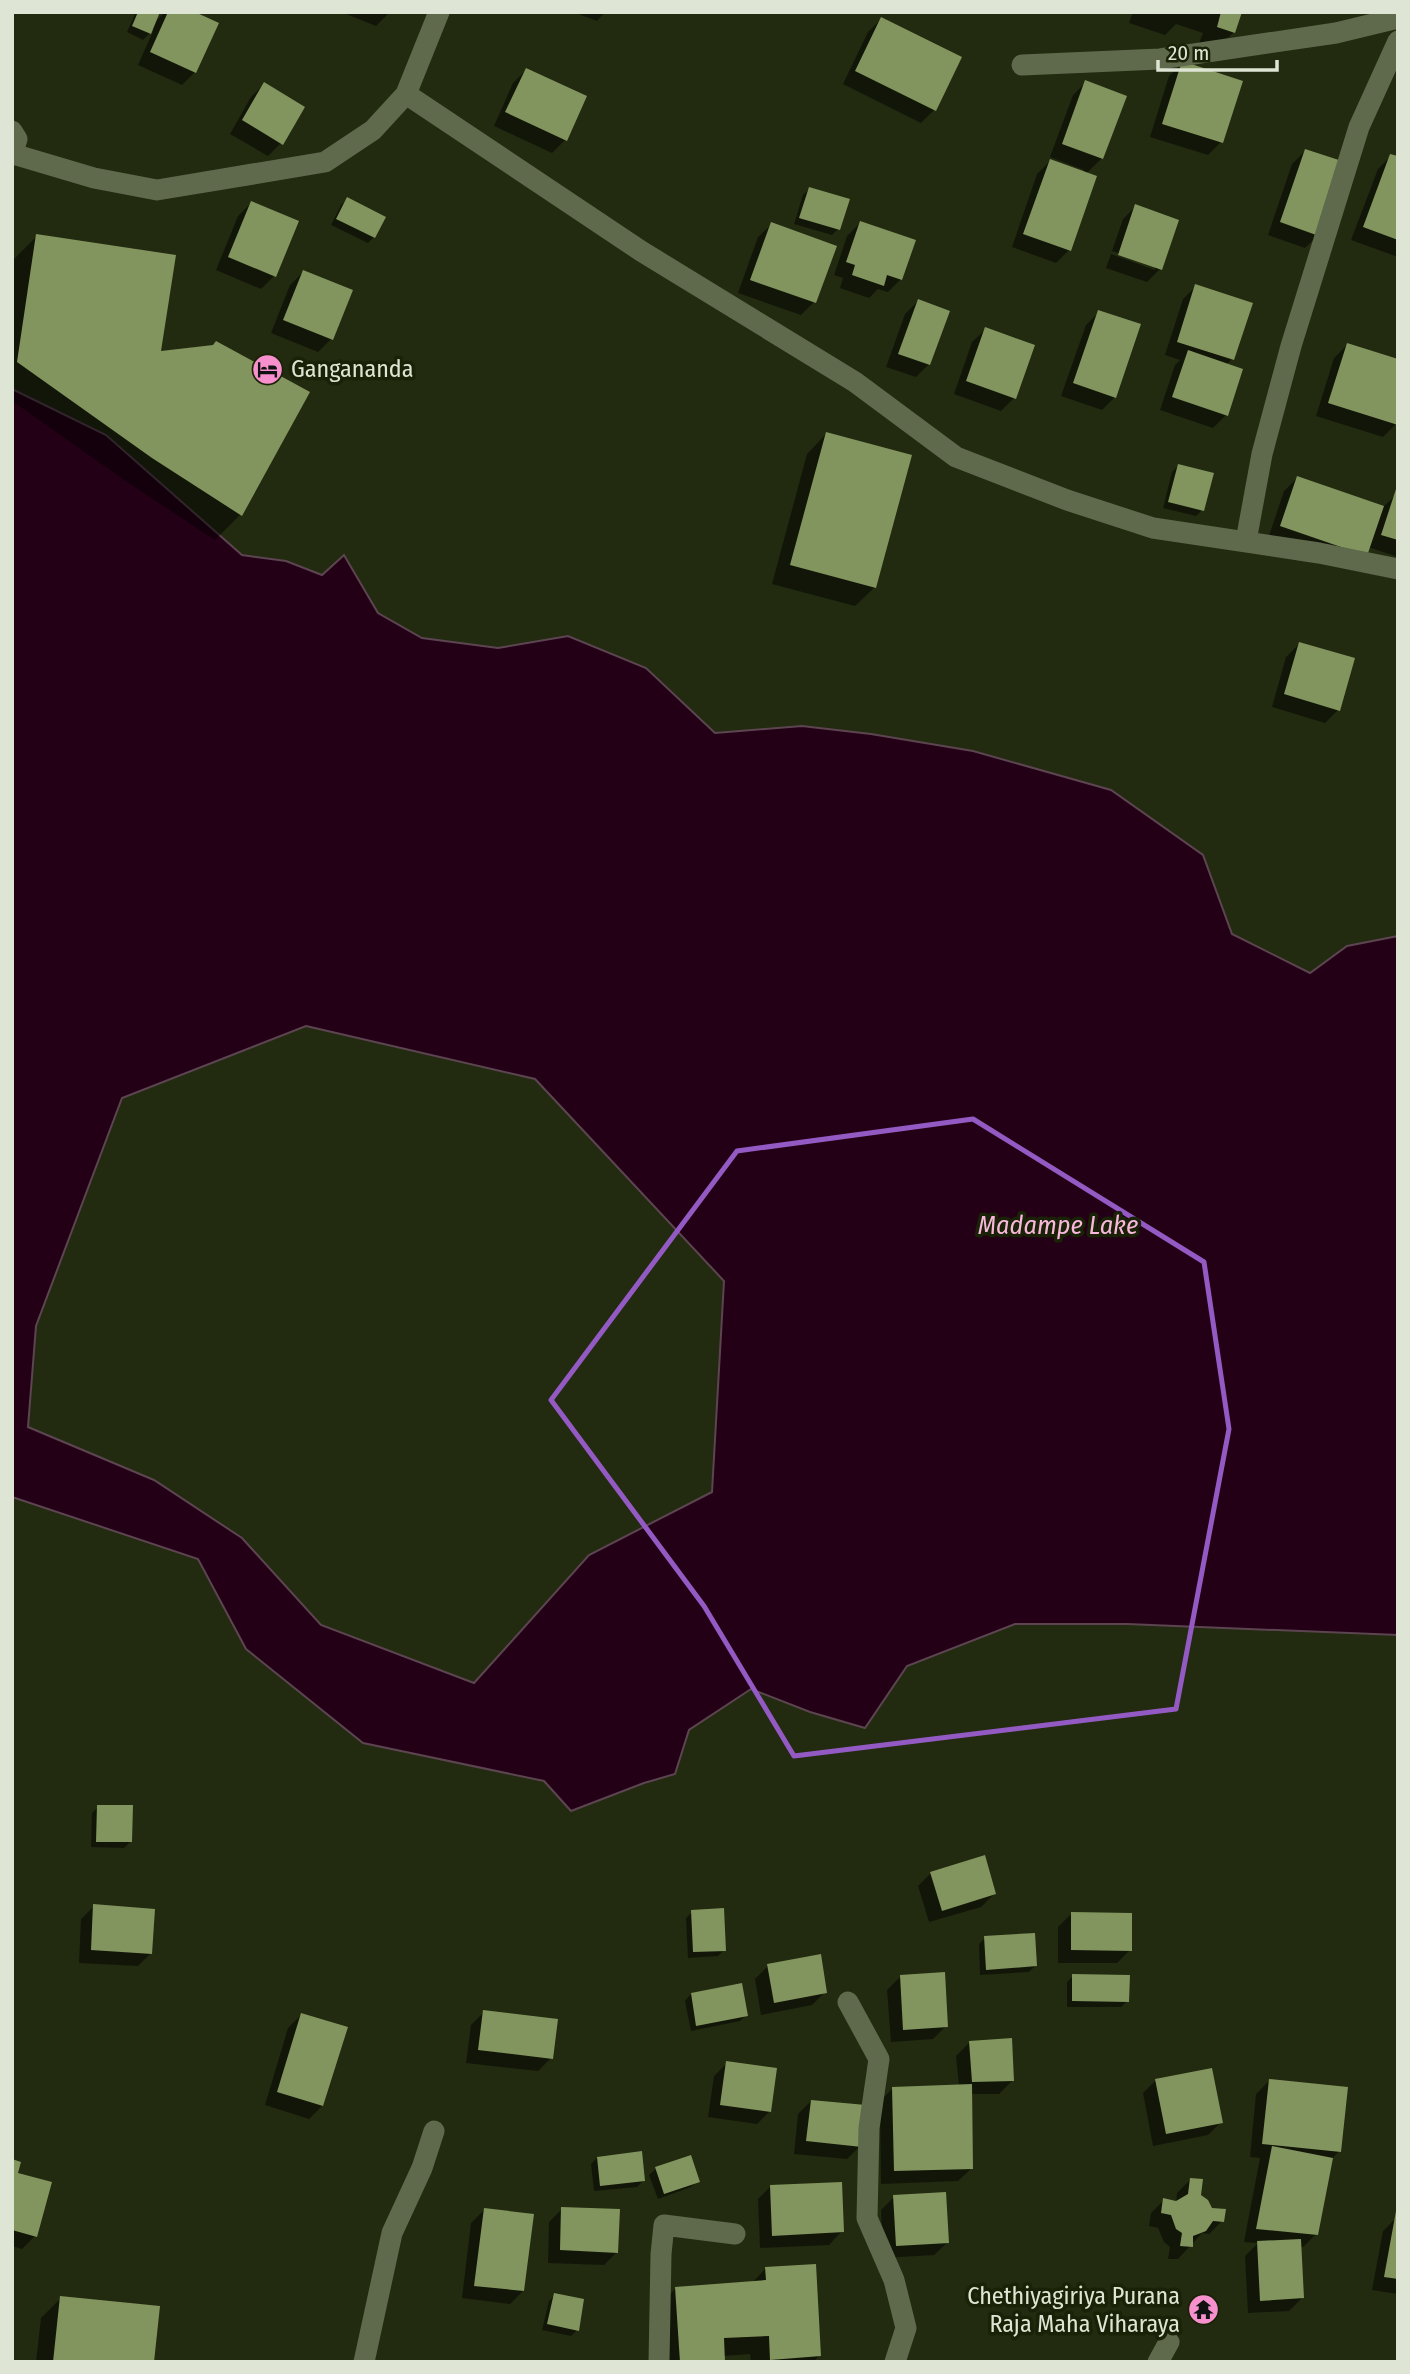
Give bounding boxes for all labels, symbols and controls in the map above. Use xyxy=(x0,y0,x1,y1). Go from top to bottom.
scale bar xyxy=(1158,28,1277,72)
text: 20 m xyxy=(1168,40,1209,66)
hotel icon: Gangananda xyxy=(251,352,285,386)
place label: Gangananda xyxy=(291,355,413,383)
water label: Madampe Lake xyxy=(978,1210,1138,1241)
place label: Chethiyagiriya Purana Raja Maha Viharaya xyxy=(967,2282,1180,2338)
temple icon: Chethiyagiriya Purana Raja Maha Viharaya xyxy=(1186,2293,1220,2327)

